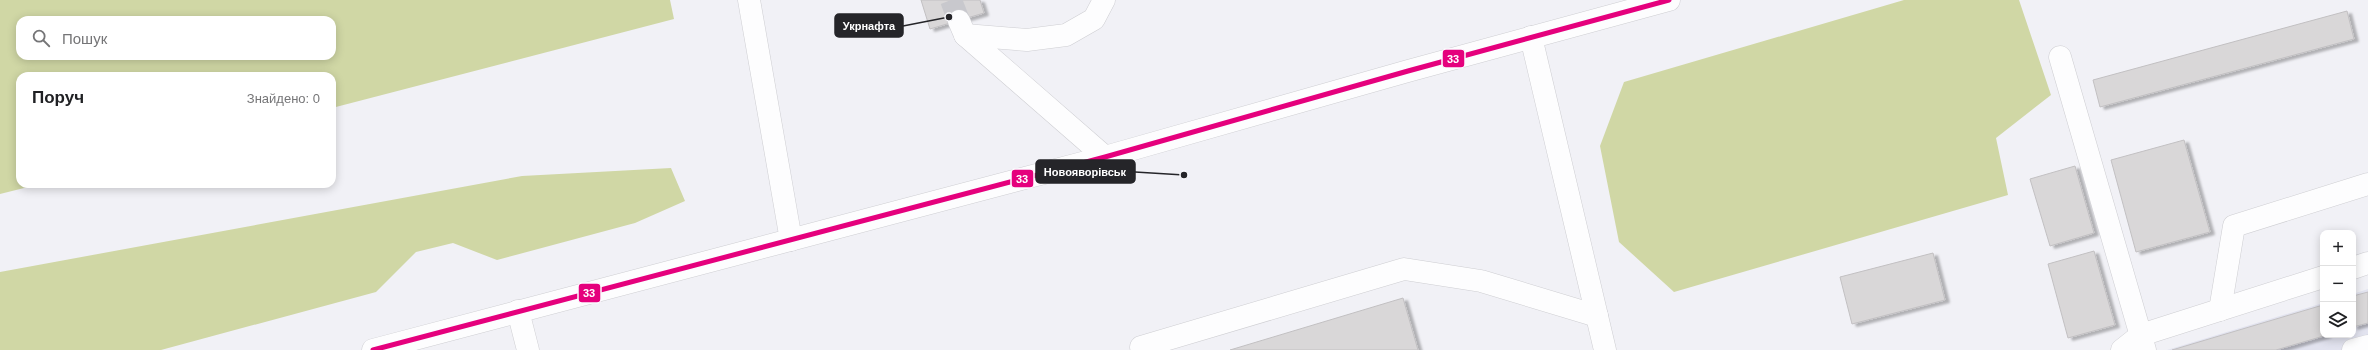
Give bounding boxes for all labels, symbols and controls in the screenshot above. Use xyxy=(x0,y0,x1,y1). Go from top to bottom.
callout: Укрнафта xyxy=(835,14,903,37)
search box xyxy=(16,16,336,60)
text: Укрнафта xyxy=(843,20,896,32)
icon: search xyxy=(30,27,52,49)
text: Пошук xyxy=(62,30,107,47)
line badge: 33 xyxy=(1442,49,1465,68)
text: 33 xyxy=(1447,53,1459,65)
text: Поруч xyxy=(32,88,84,107)
text: Знайдено: 0 xyxy=(247,91,320,106)
callout: Новояворівськ xyxy=(1036,160,1135,183)
text: Новояворівськ xyxy=(1044,166,1127,178)
line badge: 33 xyxy=(1011,169,1034,188)
text: 33 xyxy=(1016,173,1028,185)
map controls xyxy=(2320,230,2356,338)
button: + xyxy=(2320,230,2356,266)
button: − xyxy=(2320,266,2356,302)
line badge: 33 xyxy=(578,283,601,303)
text: 33 xyxy=(583,287,595,299)
button: layers xyxy=(2320,302,2356,338)

